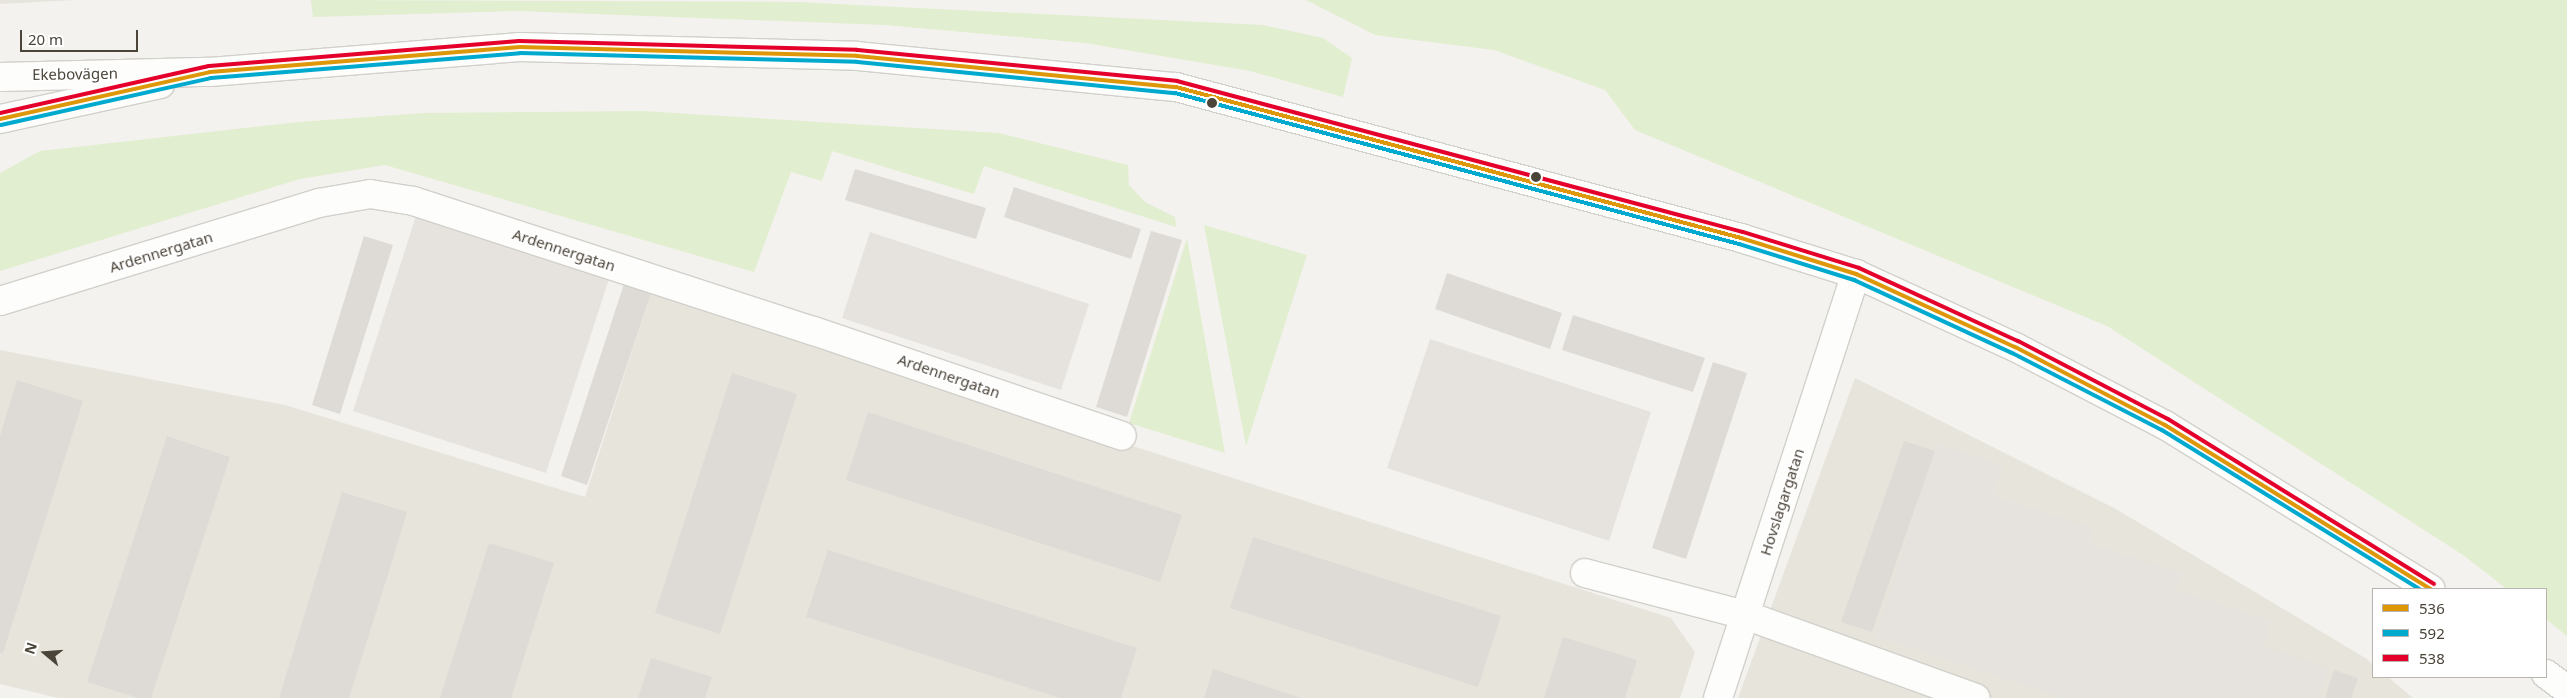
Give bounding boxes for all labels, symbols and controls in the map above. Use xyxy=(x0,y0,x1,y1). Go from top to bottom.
scale bar xyxy=(22,20,140,52)
text: 20 m xyxy=(28,29,63,49)
street label: Ekebovägen xyxy=(32,64,118,84)
unlabelled marker xyxy=(1207,98,1217,108)
unlabelled marker xyxy=(1531,172,1541,182)
street label: Ardennergatan xyxy=(510,225,618,275)
street label: Ardennergatan xyxy=(107,228,215,276)
street label: Ardennergatan xyxy=(896,350,1002,402)
street label: Hovslagargatan xyxy=(1756,446,1808,558)
legend xyxy=(2372,588,2547,678)
text: 536 xyxy=(2419,598,2445,618)
text: 592 xyxy=(2419,623,2445,643)
north arrow xyxy=(20,628,70,678)
text: N xyxy=(19,640,41,657)
text: 538 xyxy=(2419,648,2445,668)

